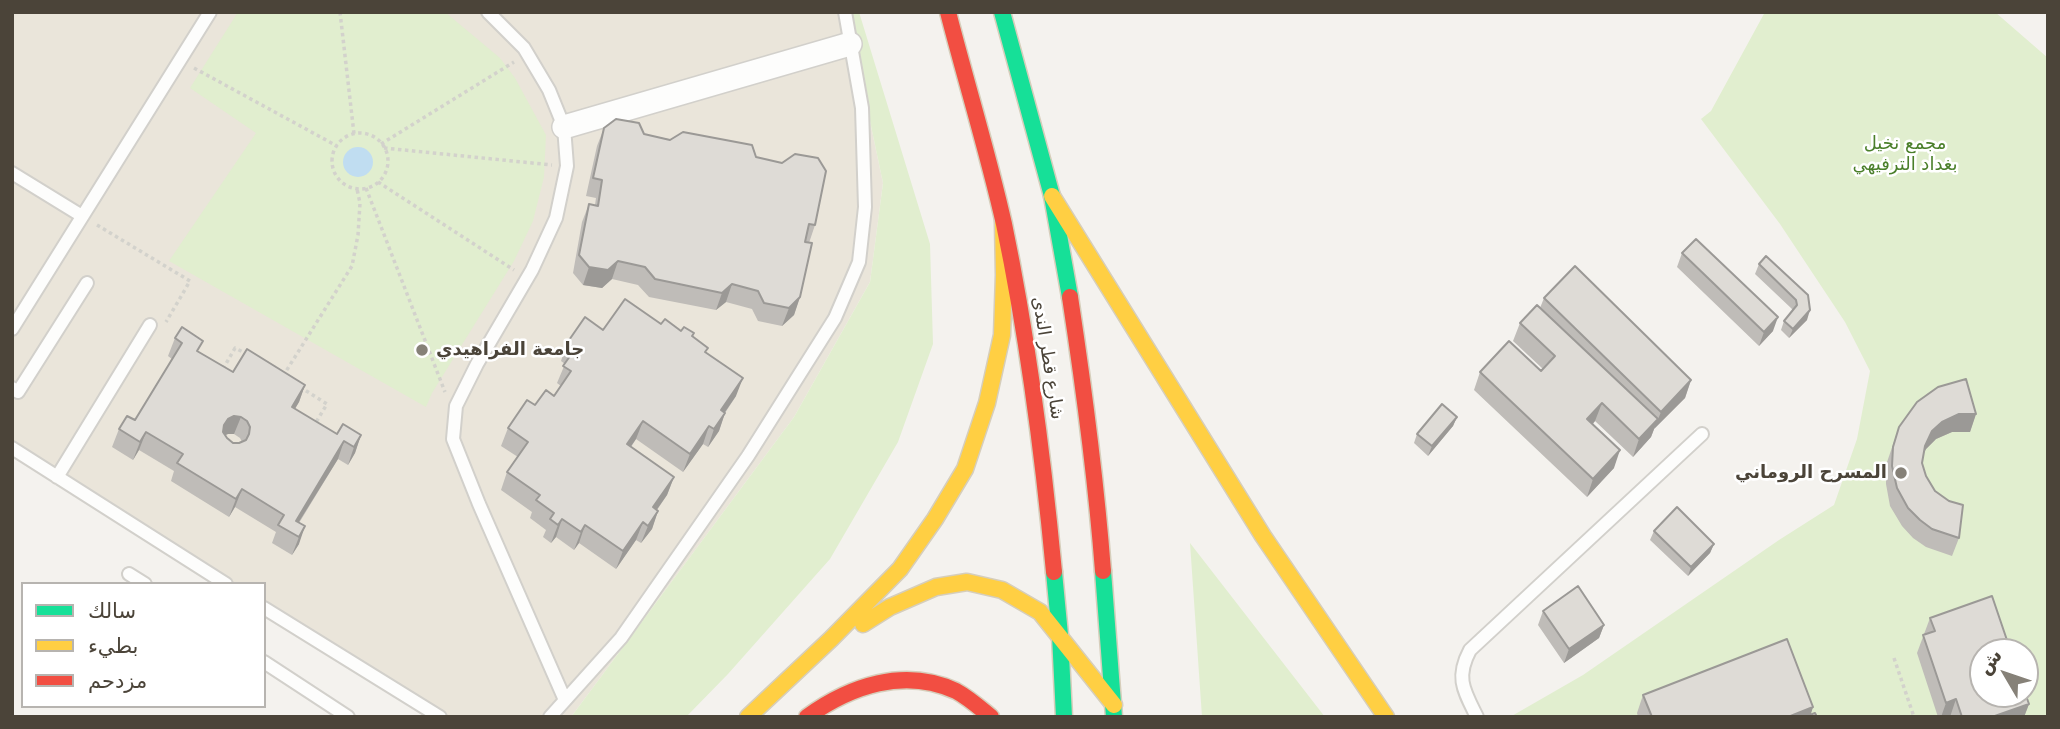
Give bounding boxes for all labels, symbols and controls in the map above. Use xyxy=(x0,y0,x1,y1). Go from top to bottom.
park label: مجمع نخيل بغداد الترفيهي xyxy=(1852,133,1958,176)
street label: شارع قطر الندى xyxy=(1027,295,1067,421)
place label: جامعة الفراهيدي xyxy=(436,339,584,361)
marker: جامعة الفراهيدي xyxy=(414,342,430,358)
place label: المسرح الروماني xyxy=(1735,462,1887,484)
marker: المسرح الروماني xyxy=(1893,465,1909,481)
legend xyxy=(21,582,266,708)
text: سالك xyxy=(88,599,136,623)
text: بطيء xyxy=(88,634,138,658)
north arrow xyxy=(1969,638,2039,708)
text: ش xyxy=(1972,644,2006,678)
text: مزدحم xyxy=(88,669,147,693)

